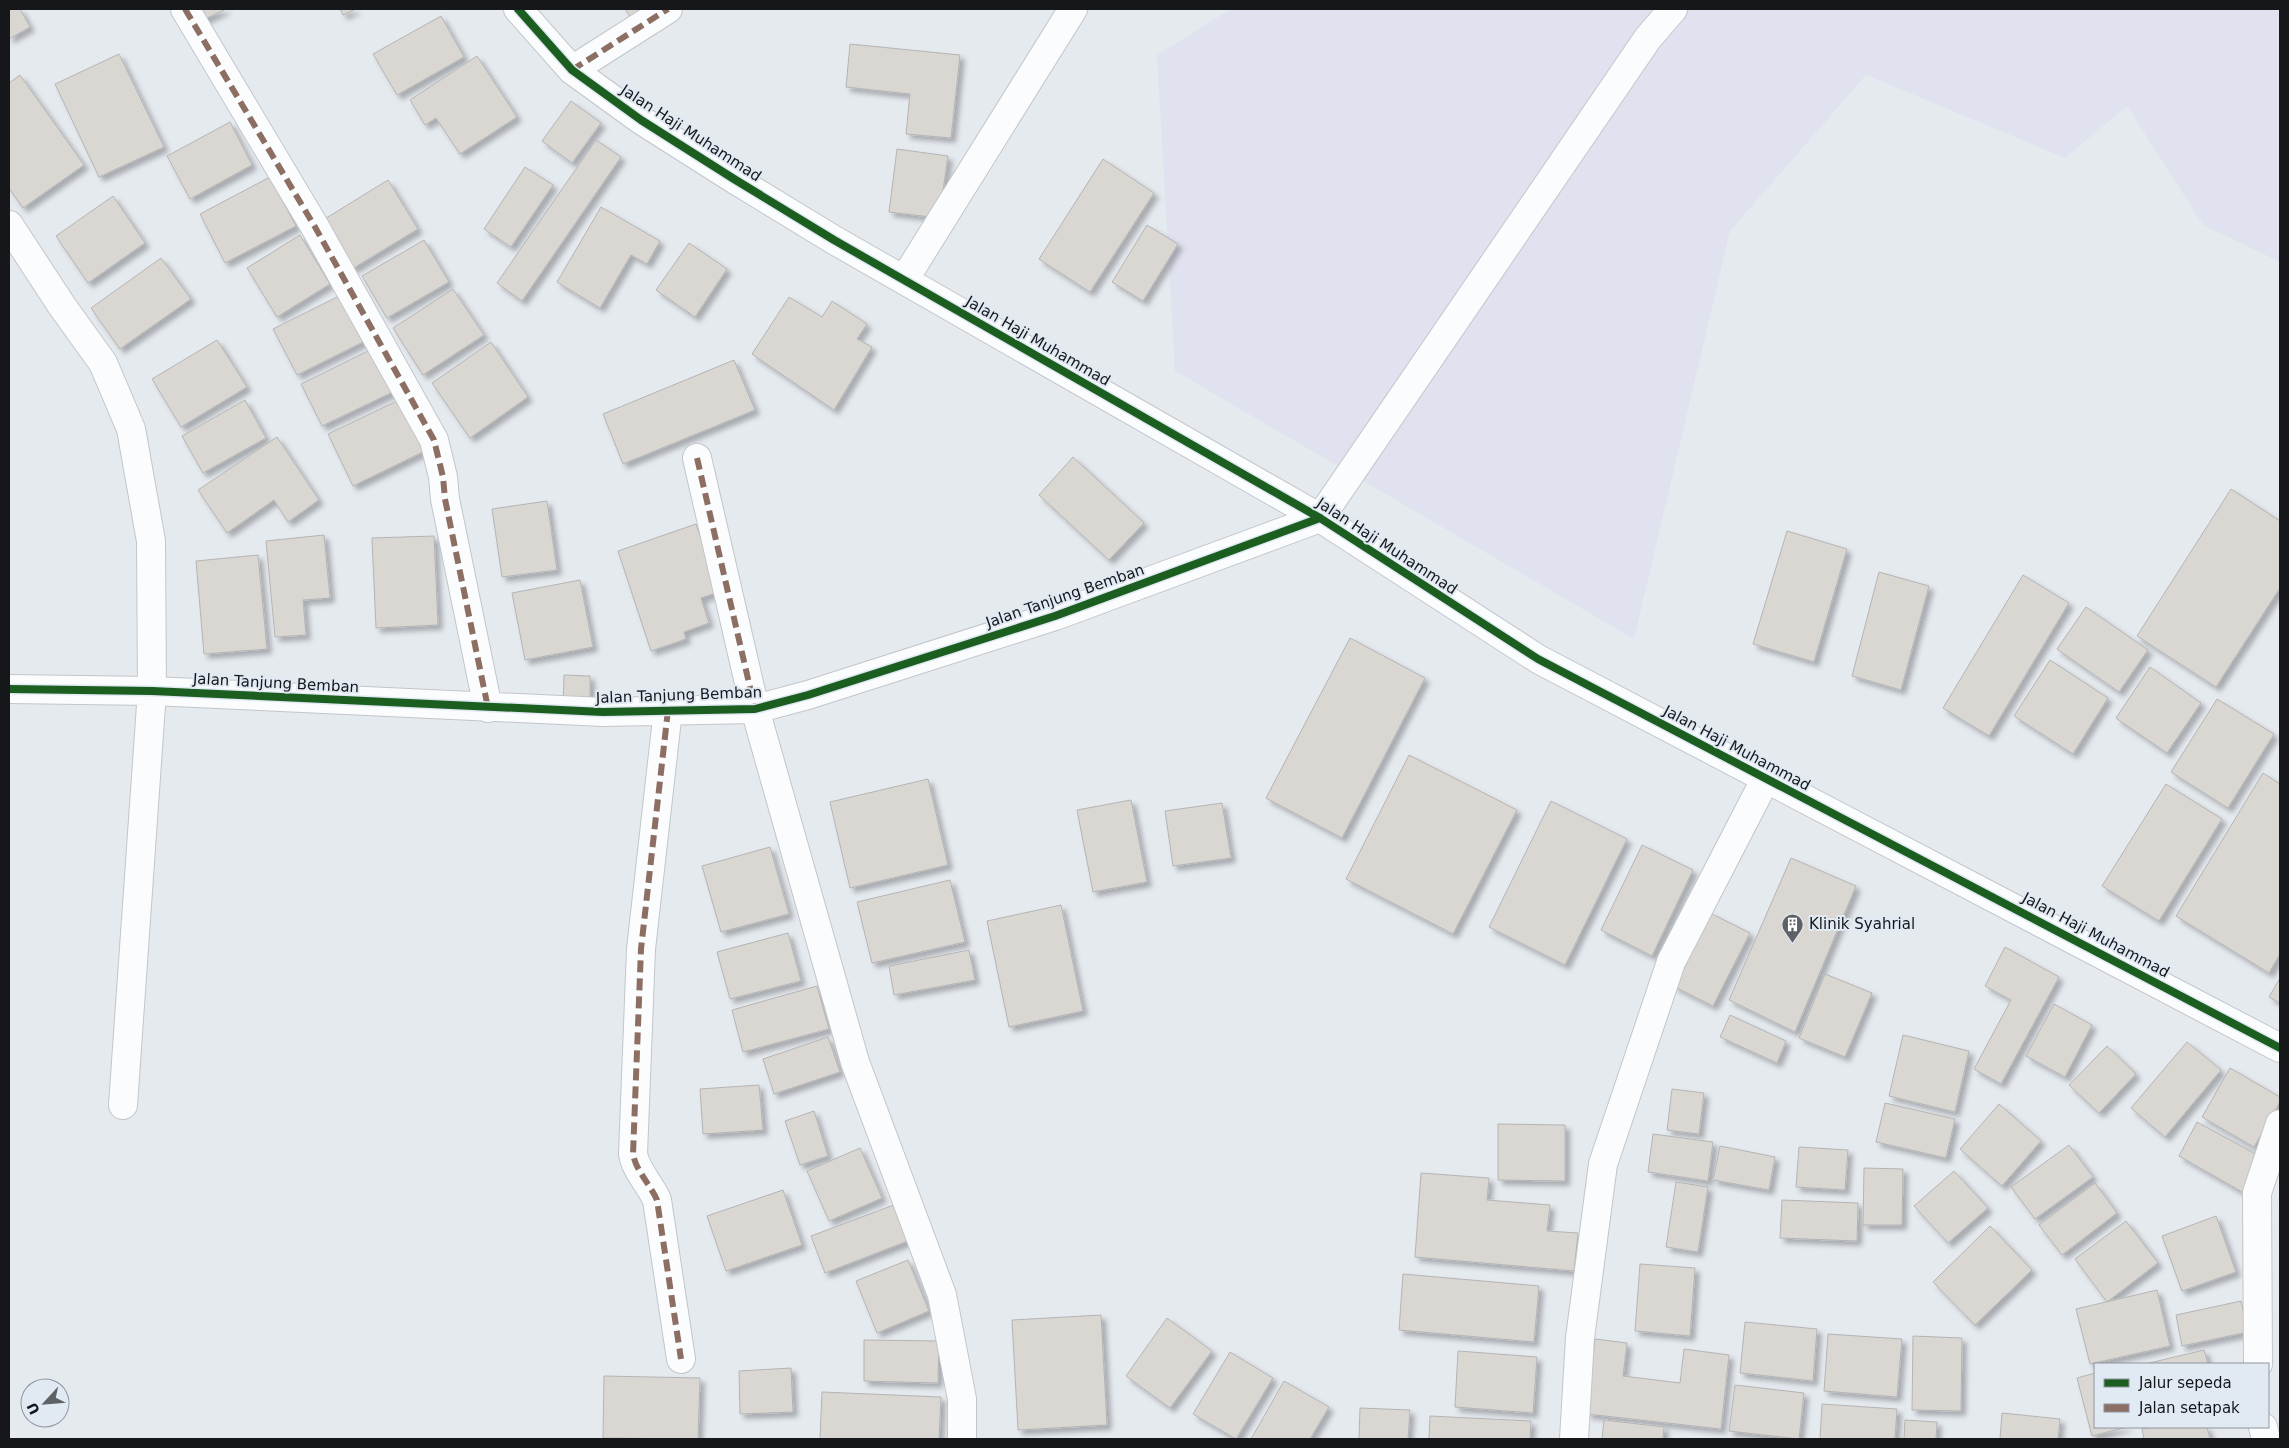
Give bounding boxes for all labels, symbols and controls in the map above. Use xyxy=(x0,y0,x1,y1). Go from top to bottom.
street label: Jalan Haji Muhammad xyxy=(617,80,765,185)
street label: Jalan Haji Muhammad xyxy=(962,292,1113,390)
street label: Jalan Haji Muhammad xyxy=(1313,493,1461,598)
street label: Jalan Tanjung Bemban xyxy=(982,560,1147,632)
street label: Jalan Tanjung Bemban xyxy=(191,670,360,696)
street label: Jalan Tanjung Bemban xyxy=(595,683,762,707)
street label: Jalan Haji Muhammad xyxy=(1660,701,1814,794)
street label: Jalan Haji Muhammad xyxy=(2019,888,2173,981)
building icon: Klinik Syahrial xyxy=(1781,912,1805,943)
place label: Klinik Syahrial xyxy=(1809,915,1915,933)
legend xyxy=(2094,1363,2269,1428)
text: Jalur sepeda xyxy=(2138,1374,2232,1392)
north arrow xyxy=(20,1378,70,1428)
text: Jalan setapak xyxy=(2138,1399,2240,1417)
text: U xyxy=(24,1400,43,1417)

